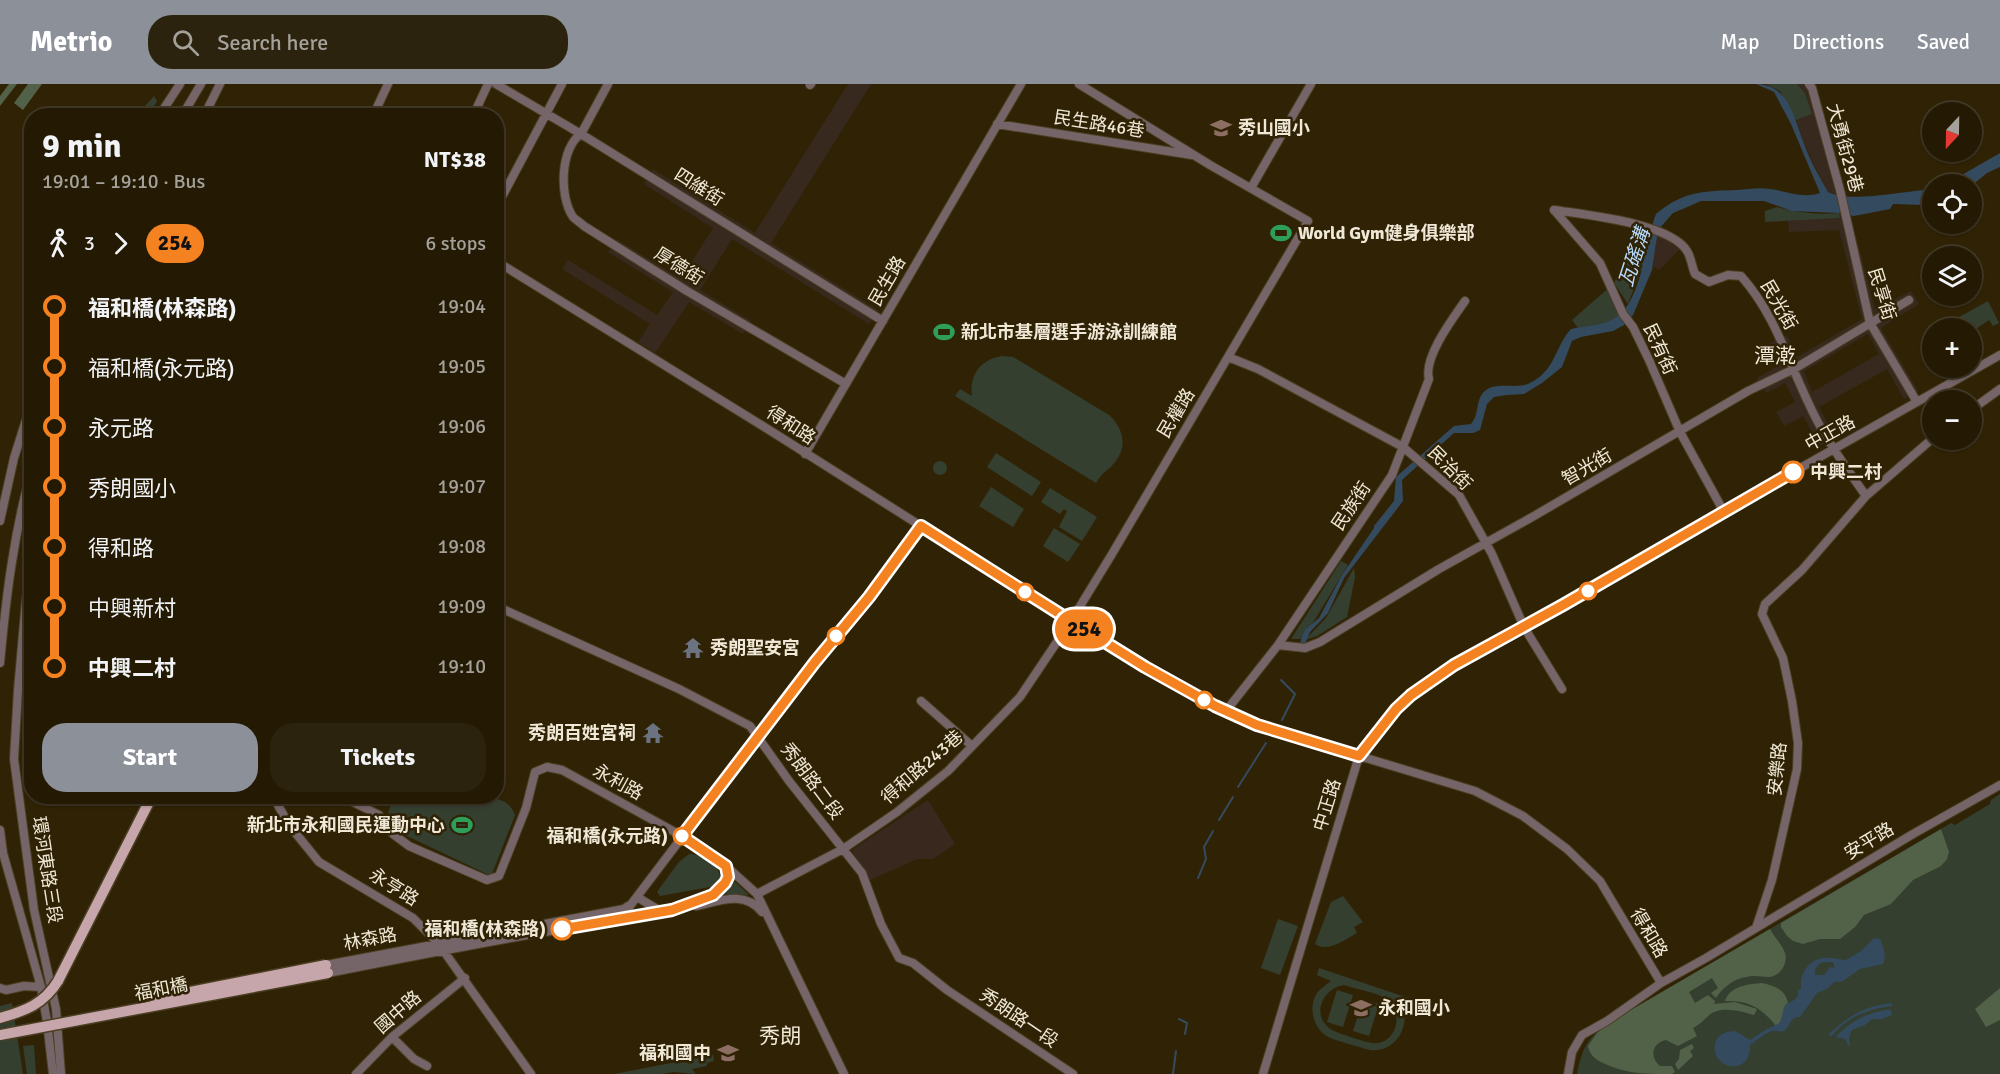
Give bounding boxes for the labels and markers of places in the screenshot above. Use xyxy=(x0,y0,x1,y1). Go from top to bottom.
school or university icon: 秀山國小 xyxy=(1209,116,1233,140)
place label: 秀山國小 xyxy=(1238,117,1310,139)
sports icon: World Gym健身俱樂部 xyxy=(1269,221,1293,245)
place label: World Gym健身俱樂部 xyxy=(1298,222,1474,244)
sports icon: 新北市基層選手游泳訓練館 xyxy=(932,320,956,344)
place label: 新北市基層選手游泳訓練館 xyxy=(961,321,1177,343)
marker: 中興二村 xyxy=(1782,461,1804,483)
place label: 中興二村 xyxy=(1810,461,1882,483)
unlabelled marker xyxy=(1579,582,1597,600)
unlabelled marker xyxy=(1016,583,1034,601)
unlabelled marker xyxy=(827,627,845,645)
temple icon: 秀朗聖安宮 xyxy=(681,636,705,660)
place label: 秀朗聖安宮 xyxy=(710,637,800,659)
unlabelled marker xyxy=(1195,691,1213,709)
temple icon: 秀朗百姓宮祠 xyxy=(641,721,665,745)
place label: 秀朗百姓宮祠 xyxy=(528,722,636,744)
sports icon: 新北市永和國民運動中心 xyxy=(450,813,474,837)
place label: 新北市永和國民運動中心 xyxy=(247,814,445,836)
place label: 福和橋(永元路) xyxy=(547,825,668,847)
marker: 福和橋(永元路) xyxy=(673,827,691,845)
place label: 福和橋(林森路) xyxy=(425,918,546,940)
marker: 福和橋(林森路) xyxy=(551,918,573,940)
school or university icon: 永和國小 xyxy=(1349,996,1373,1020)
place label: 永和國小 xyxy=(1378,997,1450,1019)
school or university icon: 福和國中 xyxy=(716,1041,740,1065)
place label: 福和國中 xyxy=(639,1042,711,1064)

